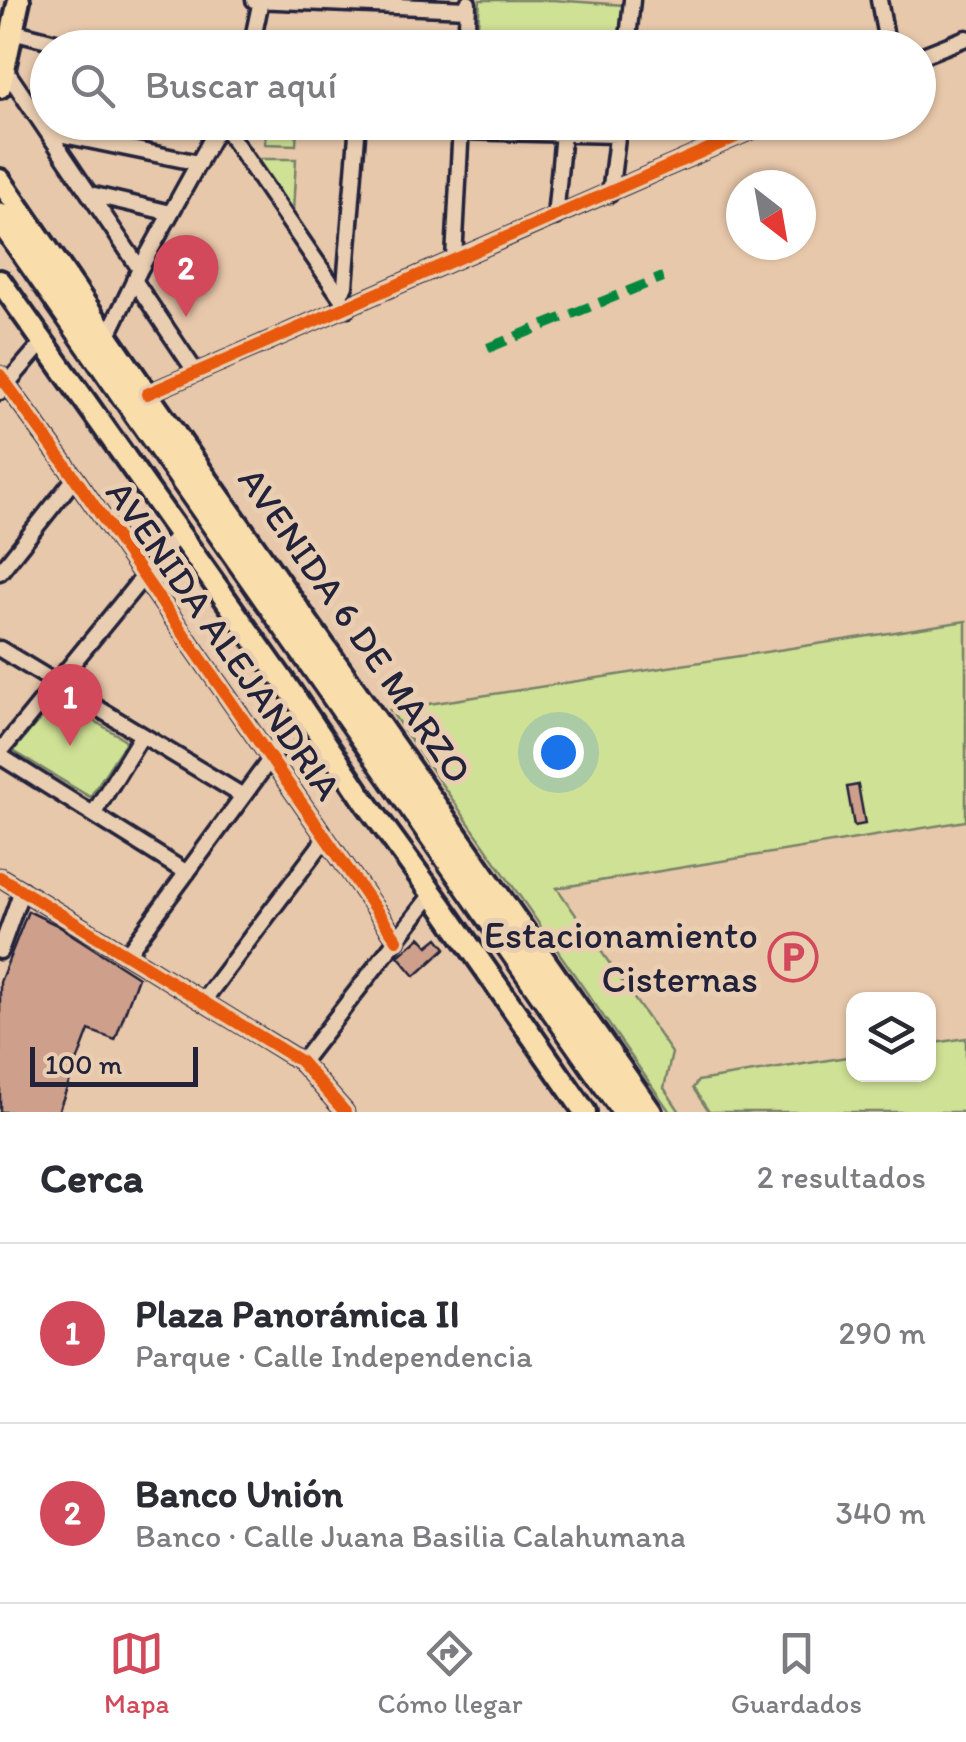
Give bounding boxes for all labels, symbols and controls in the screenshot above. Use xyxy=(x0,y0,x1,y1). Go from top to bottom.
search box xyxy=(30,30,936,140)
icon: search xyxy=(65,58,120,113)
text: Buscar aquí xyxy=(145,62,337,108)
north arrow xyxy=(726,170,816,260)
pin: 2 xyxy=(154,234,218,317)
street label: AVENIDA 6 DE MARZO xyxy=(228,458,482,792)
street label: AVENIDA ALEJANDRIA xyxy=(96,471,352,809)
pin: 1 xyxy=(38,664,102,746)
your location xyxy=(533,727,584,778)
place label: Estacionamiento Cisternas xyxy=(484,912,758,1002)
parking icon: Estacionamiento Cisternas xyxy=(767,931,819,983)
map controls xyxy=(846,992,936,1082)
button: layers xyxy=(846,992,936,1082)
scale bar xyxy=(30,1042,198,1086)
text: 100 m xyxy=(45,1047,122,1081)
text: Cerca xyxy=(40,1152,144,1203)
text: 2 resultados xyxy=(757,1158,926,1196)
text: Plaza Panorámica II xyxy=(135,1291,460,1337)
text: 1 xyxy=(65,1314,80,1352)
text: 290 m xyxy=(839,1314,926,1352)
text: Parque · Calle Independencia xyxy=(135,1337,533,1375)
text: Banco Unión xyxy=(135,1471,343,1517)
text: 2 xyxy=(64,1494,81,1532)
text: 340 m xyxy=(836,1494,926,1532)
text: Banco · Calle Juana Basilia Calahumana xyxy=(135,1517,686,1555)
tab: Mapa xyxy=(104,1626,169,1720)
tab: Cómo llegar xyxy=(377,1626,522,1720)
tab: Guardados xyxy=(731,1626,862,1720)

